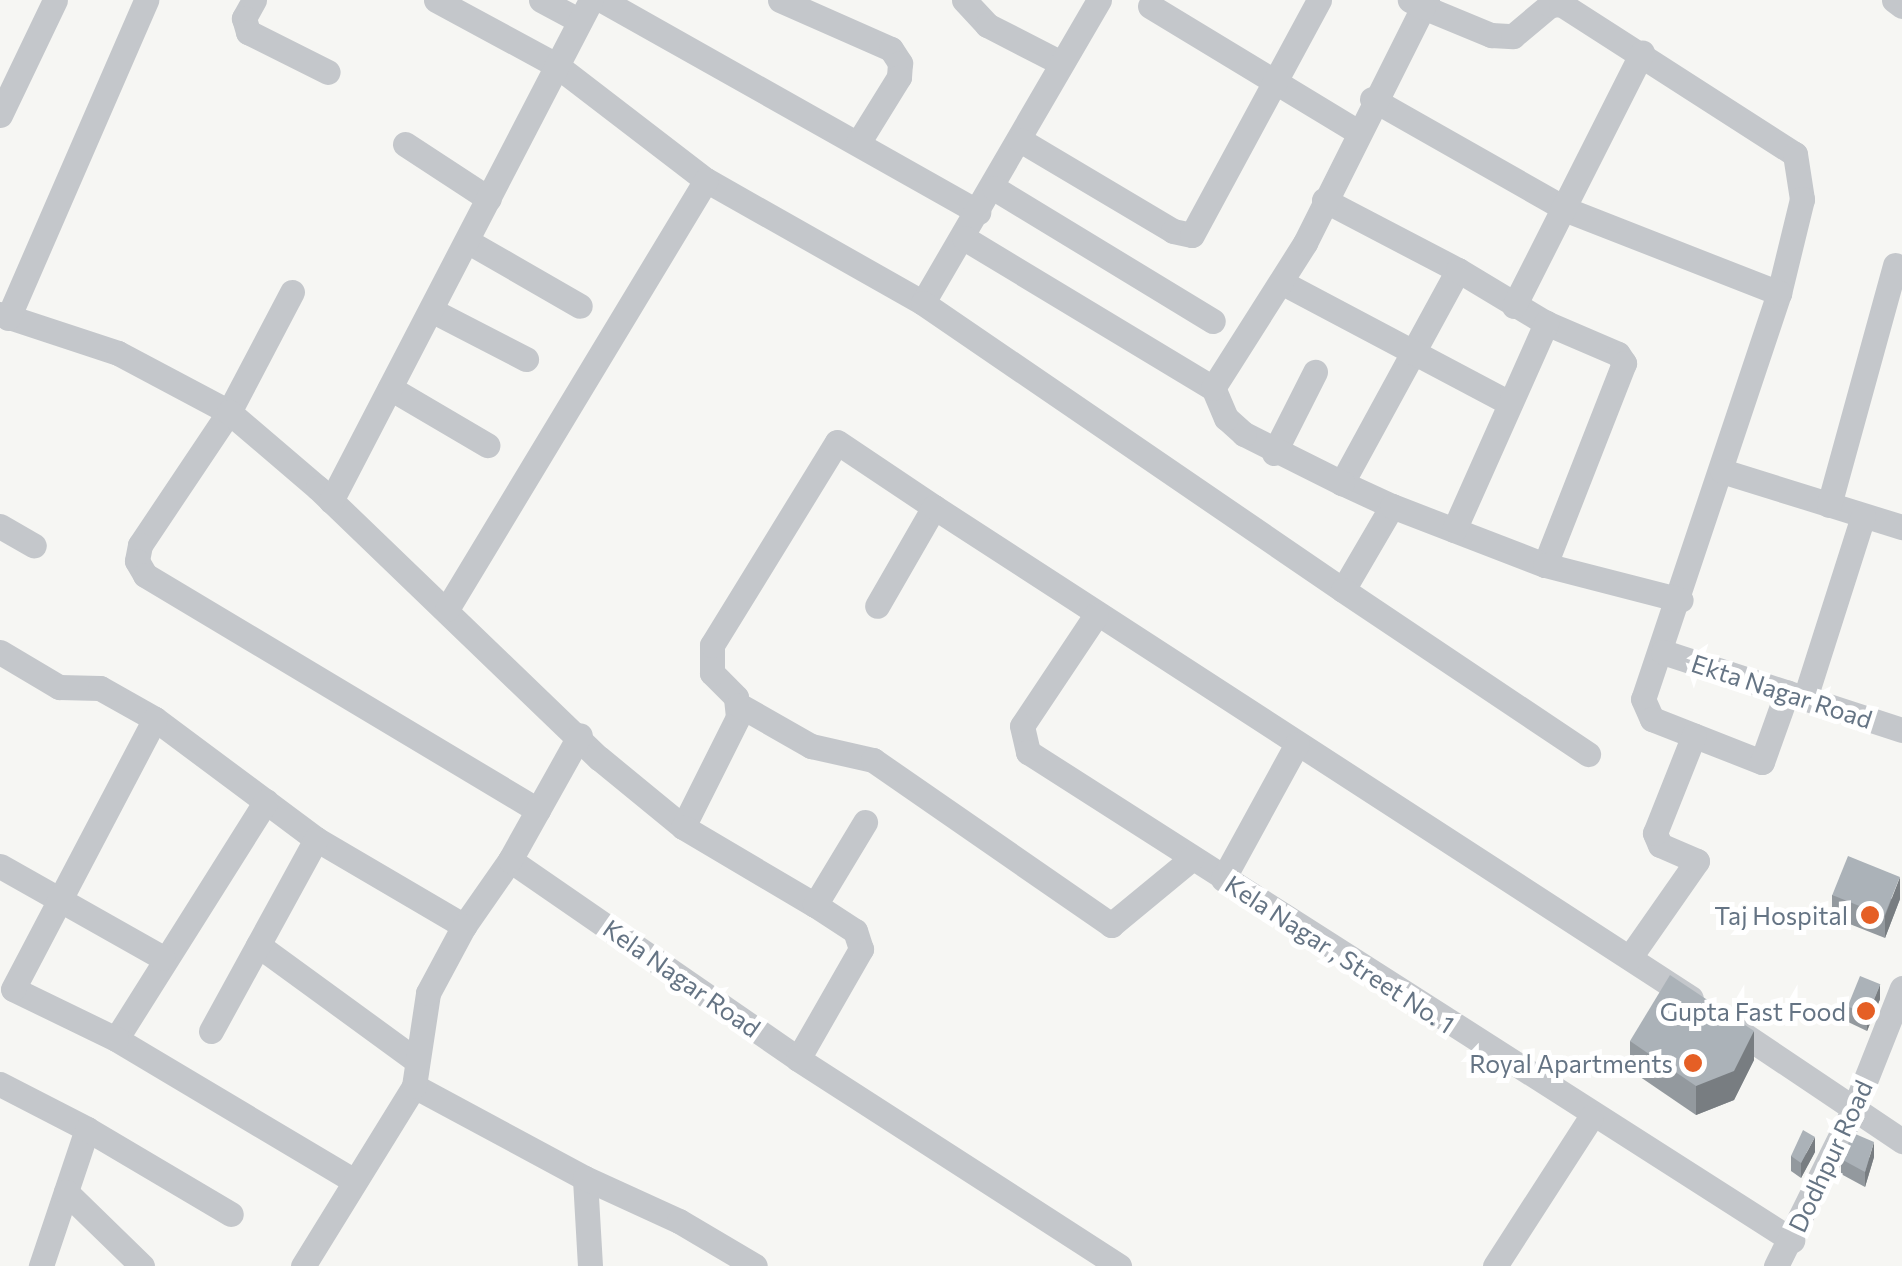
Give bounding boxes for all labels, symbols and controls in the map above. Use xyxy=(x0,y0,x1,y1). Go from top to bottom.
street label: Ekta Nagar Road xyxy=(1688,648,1876,734)
street label: Kela Nagar , Street No. 1 xyxy=(1220,869,1460,1039)
place label: Taj Hospital xyxy=(1714,900,1848,930)
marker: Taj Hospital xyxy=(1857,902,1883,928)
street label: Kela Nagar Road xyxy=(598,913,766,1043)
place label: Gupta Fast Food xyxy=(1660,996,1846,1026)
marker: Gupta Fast Food xyxy=(1855,1000,1877,1022)
place label: Royal Apartments xyxy=(1469,1048,1673,1078)
marker: Royal Apartments xyxy=(1682,1052,1704,1074)
street label: Dodhpur Road xyxy=(1782,1075,1878,1237)

